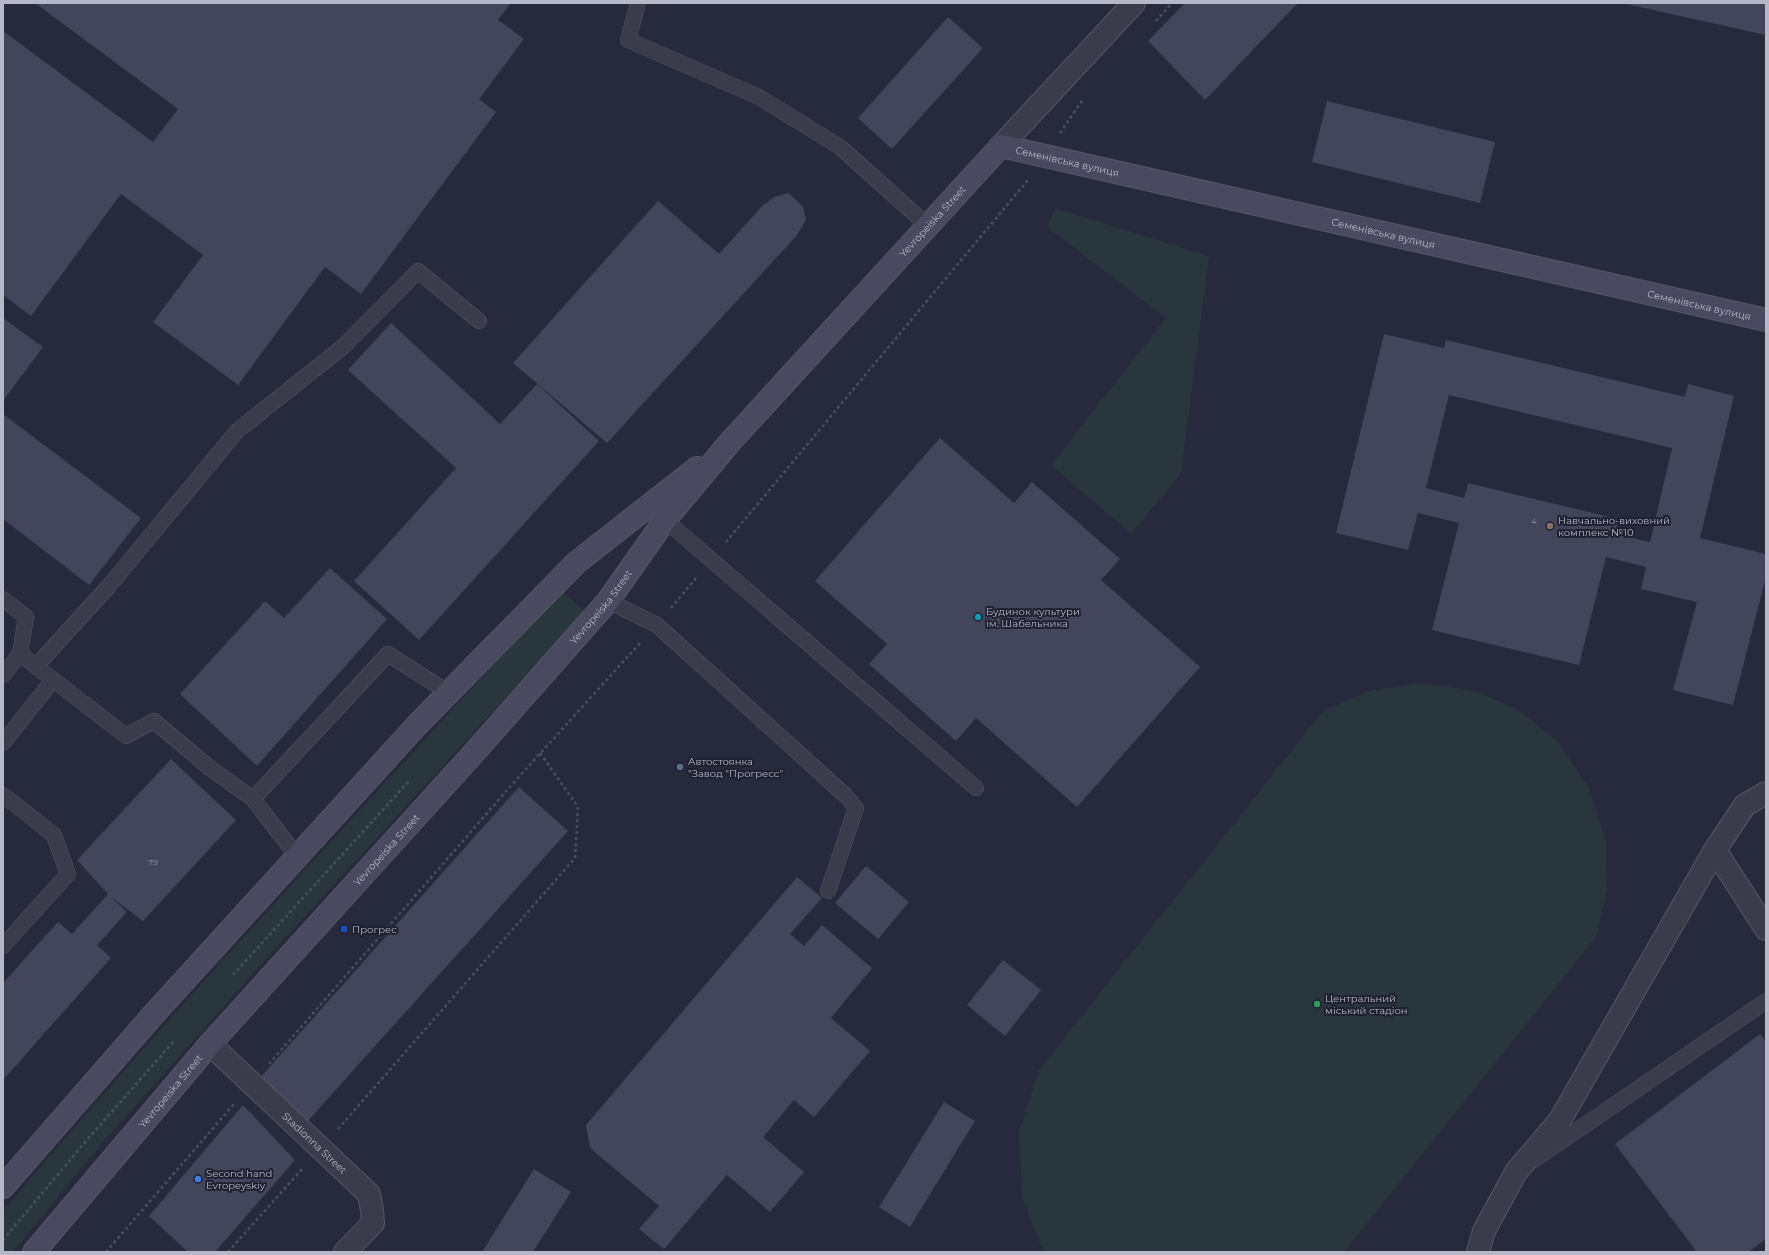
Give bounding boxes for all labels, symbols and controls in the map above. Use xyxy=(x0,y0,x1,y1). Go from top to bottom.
street label: Семенівська вулиця xyxy=(1014,144,1120,180)
street label: Yevropeiska Street xyxy=(897,183,969,260)
street label: Семенівська вулиця xyxy=(1330,215,1436,252)
street label: Семенівська вулиця xyxy=(1646,287,1752,323)
place label: Навчально-виховний комплекс №10 xyxy=(1558,514,1670,539)
house number: 4 xyxy=(1531,516,1537,526)
marker: Навчально-виховний комплекс №10 xyxy=(1545,521,1555,531)
street label: Yevropeiska Street xyxy=(567,567,635,647)
place label: Будинок культури ім. Шабельника xyxy=(986,605,1080,630)
marker: Будинок культури ім. Шабельника xyxy=(973,612,983,622)
place label: Автостоянка "Завод "Прогресс" xyxy=(688,755,783,780)
marker: Автостоянка "Завод "Прогресс" xyxy=(675,762,685,772)
street label: Yevropeiska Street xyxy=(351,811,423,888)
house number: 79 xyxy=(148,857,158,867)
place label: Прогрес xyxy=(352,923,397,936)
marker: Прогрес xyxy=(339,924,349,934)
place label: Центральний міський стадіон xyxy=(1325,992,1408,1017)
marker: Центральний міський стадіон xyxy=(1312,999,1322,1009)
street label: Yevropeiska Street xyxy=(136,1052,205,1131)
street label: Stadionna Street xyxy=(279,1110,349,1177)
place label: Second hand Evropeyskiy xyxy=(206,1167,272,1192)
marker: Second hand Evropeyskiy xyxy=(193,1174,203,1184)

